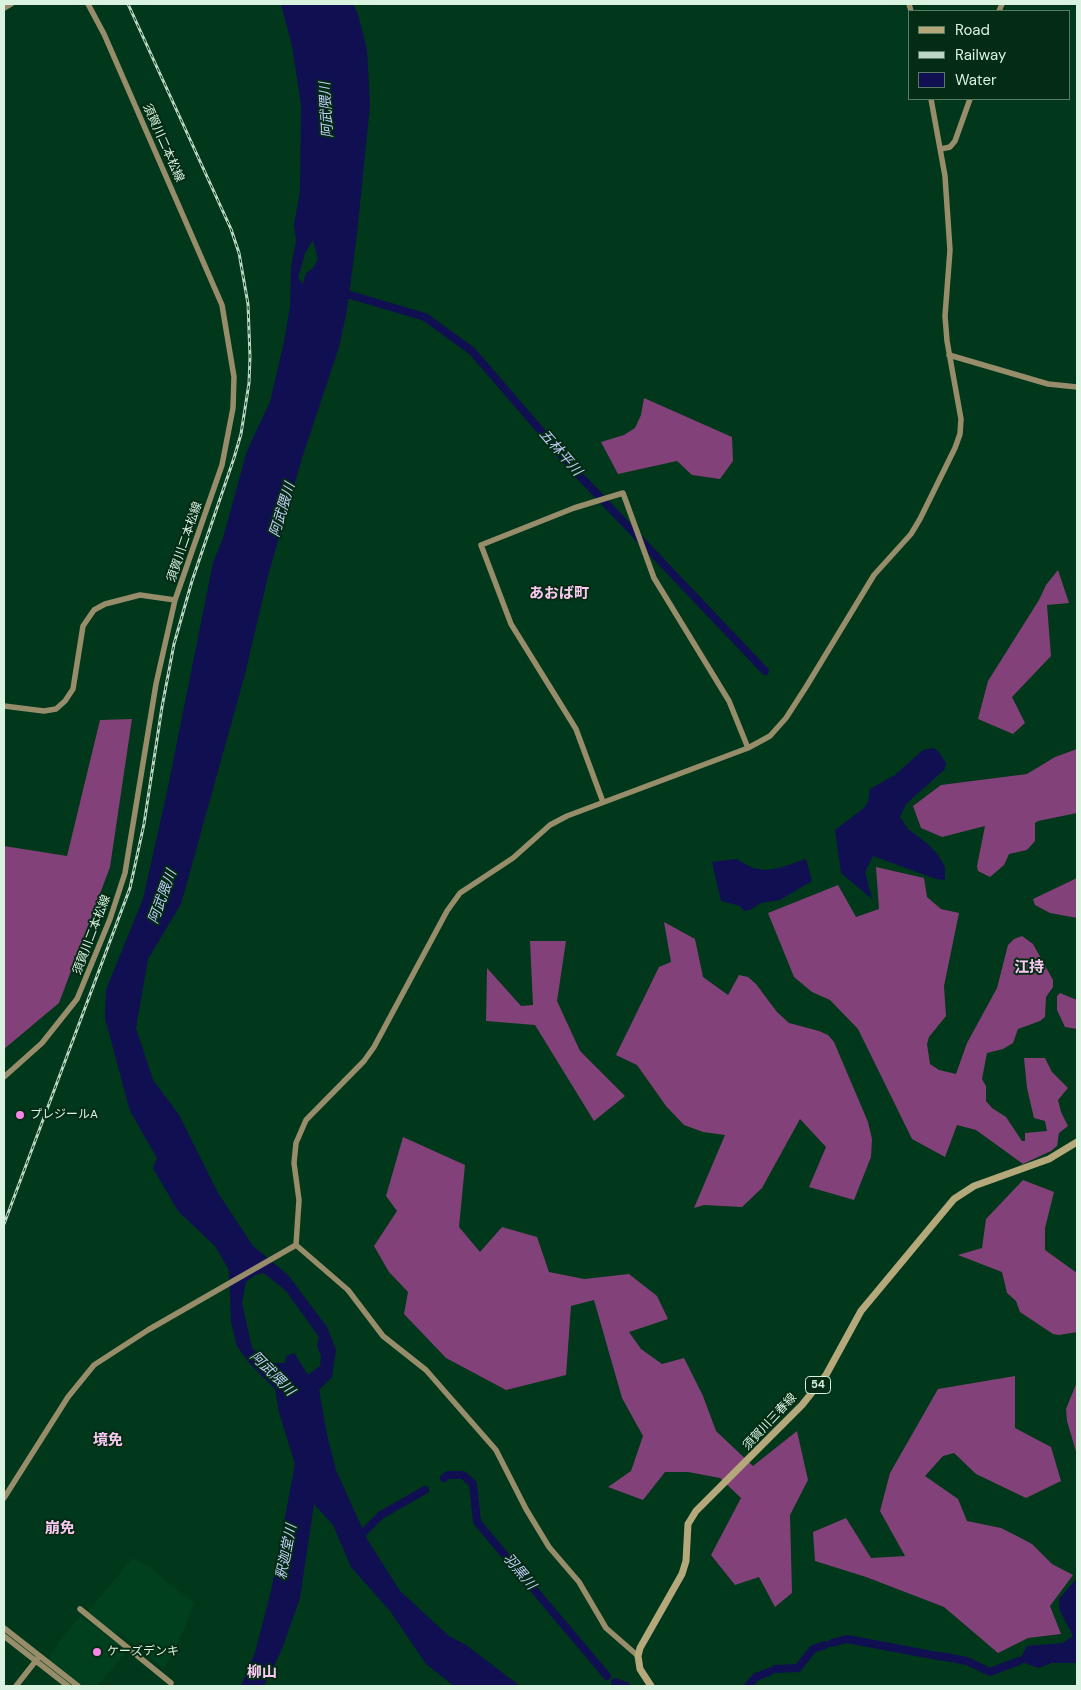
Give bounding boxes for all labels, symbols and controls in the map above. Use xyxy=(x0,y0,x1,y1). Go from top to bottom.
legend xyxy=(908,10,1071,100)
text: Road xyxy=(955,20,990,40)
text: Railway xyxy=(955,45,1006,65)
text: Water xyxy=(955,70,996,90)
water label: 阿武隈川 xyxy=(317,82,337,138)
street label: 須賀川二本松線 xyxy=(139,102,187,184)
water label: 五林平川 xyxy=(535,426,585,480)
water label: 阿武隈川 xyxy=(267,481,299,539)
street label: 須賀川二本松線 xyxy=(165,500,205,584)
district label: あおば町 xyxy=(529,585,589,603)
water label: 阿武隈川 xyxy=(146,868,180,926)
street label: 須賀川二本松線 xyxy=(70,893,114,977)
district label: 江持 xyxy=(1014,959,1044,977)
place label: プレジールA xyxy=(30,1108,98,1122)
marker: プレジールA xyxy=(14,1109,26,1121)
water label: 阿武隈川 xyxy=(246,1348,298,1400)
road number: 54 xyxy=(806,1376,830,1394)
street label: 須賀川三春線 xyxy=(740,1391,800,1453)
district label: 境免 xyxy=(93,1432,123,1450)
district label: 崩免 xyxy=(45,1520,75,1538)
water label: 釈迦堂川 xyxy=(273,1523,301,1581)
water label: 羽黒川 xyxy=(499,1551,539,1593)
place label: ケーズデンキ xyxy=(107,1645,179,1659)
marker: ケーズデンキ xyxy=(91,1646,103,1658)
district label: 柳山 xyxy=(247,1664,277,1682)

